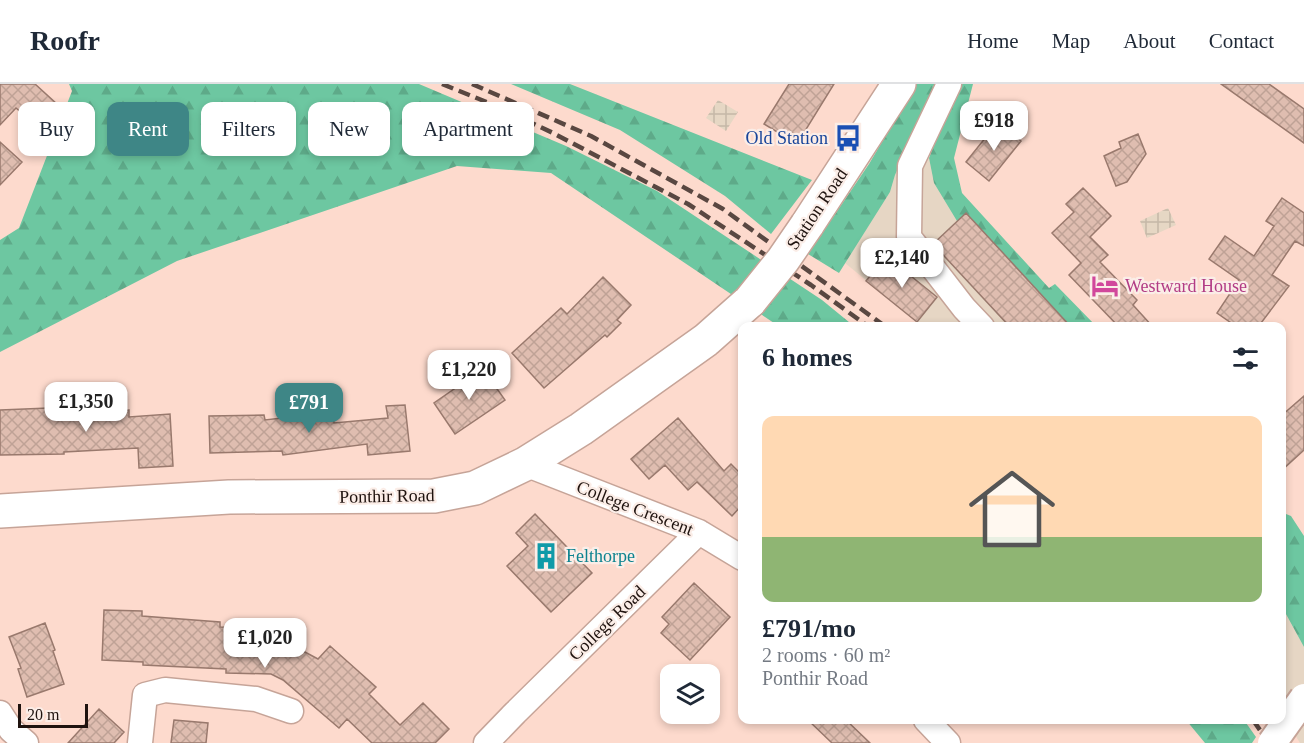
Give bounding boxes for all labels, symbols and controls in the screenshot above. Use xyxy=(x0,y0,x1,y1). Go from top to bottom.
text: Roofr xyxy=(30,25,100,56)
text: Home xyxy=(967,29,1019,53)
text: Map xyxy=(1052,29,1090,53)
text: About xyxy=(1123,29,1176,53)
text: Contact xyxy=(1209,29,1274,53)
pin: £918 xyxy=(958,101,1030,152)
chip: Buy xyxy=(18,102,95,156)
chip: Rent xyxy=(107,102,189,156)
chip: Filters xyxy=(201,102,296,156)
chip: New xyxy=(308,102,390,156)
chip: Apartment xyxy=(402,102,534,156)
text: £918 xyxy=(974,109,1014,131)
bus stop icon: Old Station xyxy=(833,123,863,153)
place label: Old Station xyxy=(745,128,828,148)
street label: Station Road xyxy=(783,165,851,253)
pin: £2,140 xyxy=(853,238,951,289)
text: £2,140 xyxy=(875,246,930,268)
hotel icon: Westward House xyxy=(1090,271,1120,301)
place label: Westward House xyxy=(1125,276,1247,296)
icon: filters xyxy=(1229,342,1262,375)
text: 6 homes xyxy=(762,343,852,372)
pin: £1,220 xyxy=(420,350,518,401)
text: £1,220 xyxy=(442,358,497,380)
pin: £1,350 xyxy=(37,382,135,433)
pin: £791 xyxy=(273,383,345,434)
text: £1,350 xyxy=(59,390,114,412)
text: £791 xyxy=(289,391,329,413)
icon: home xyxy=(958,455,1066,563)
street label: College Crescent xyxy=(574,477,696,539)
street label: Ponthir Road xyxy=(339,485,435,507)
building icon: Felthorpe xyxy=(531,541,561,571)
place label: Felthorpe xyxy=(566,546,635,566)
street label: College Road xyxy=(565,582,649,664)
text: £791/mo xyxy=(762,614,856,643)
pin: £1,020 xyxy=(216,618,314,669)
text: £1,020 xyxy=(238,626,293,648)
text: 2 rooms · 60 m² xyxy=(762,644,890,666)
map controls xyxy=(660,664,720,724)
button: layers xyxy=(660,664,720,724)
text: Ponthir Road xyxy=(762,667,868,689)
scale bar xyxy=(18,701,88,728)
text: 20 m xyxy=(27,706,59,723)

